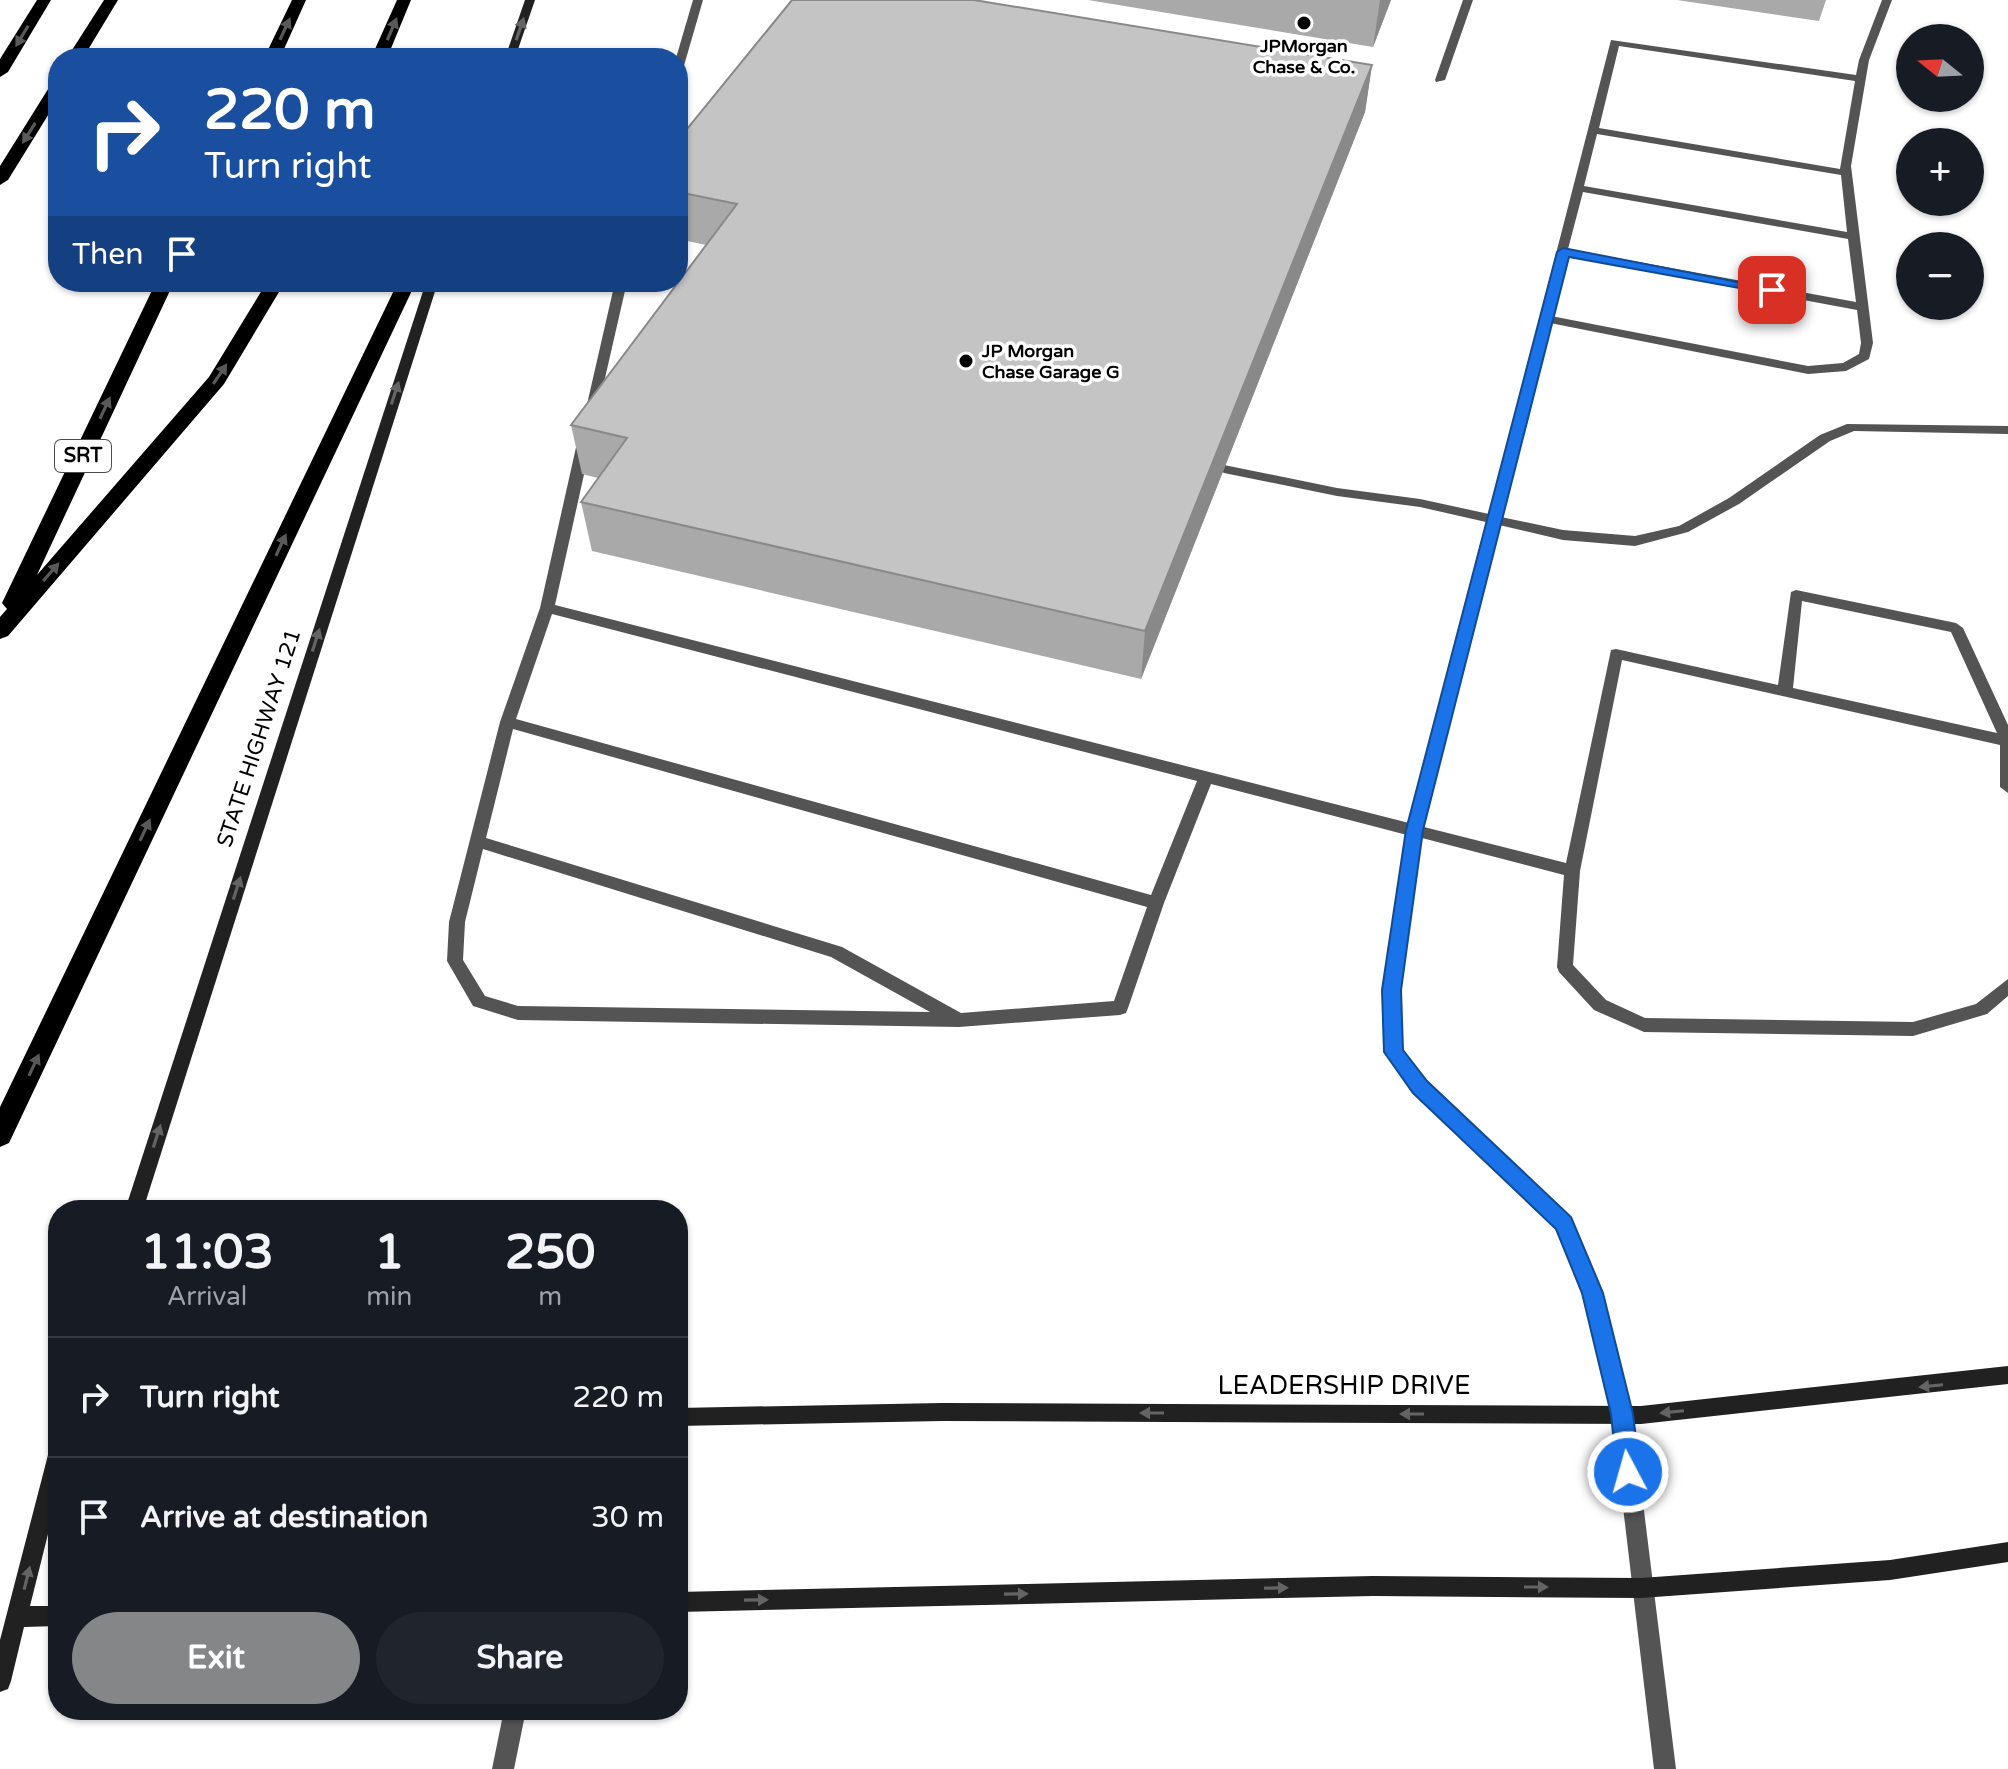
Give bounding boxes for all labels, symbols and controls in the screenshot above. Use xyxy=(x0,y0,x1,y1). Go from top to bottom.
marker: JPMorgan Chase & Co. xyxy=(1295,14,1313,32)
one-way arrow xyxy=(278,17,292,41)
one-way arrow xyxy=(385,17,398,41)
one-way arrow xyxy=(514,17,526,41)
north arrow xyxy=(1896,24,1984,112)
map controls xyxy=(1896,24,1984,320)
one-way arrow xyxy=(15,25,29,47)
place label: JPMorgan Chase & Co. xyxy=(1253,35,1355,78)
text: 220 m xyxy=(204,77,375,144)
icon: right xyxy=(72,80,176,184)
one-way arrow xyxy=(22,121,37,144)
button: + xyxy=(1896,128,1984,216)
text: Turn right xyxy=(204,145,371,188)
icon: arrive xyxy=(160,232,204,276)
button: − xyxy=(1896,232,1984,320)
text: Then xyxy=(72,236,144,273)
pin xyxy=(1738,256,1806,324)
icon: arrive xyxy=(1750,268,1794,312)
place label: JP Morgan Chase Garage G xyxy=(981,340,1120,383)
marker: JP Morgan Chase Garage G xyxy=(957,352,975,370)
one-way arrow xyxy=(212,364,227,385)
one-way arrow xyxy=(389,380,402,404)
one-way arrow xyxy=(98,397,112,420)
road number: SRT xyxy=(55,440,111,472)
one-way arrow xyxy=(274,533,288,556)
one-way arrow xyxy=(42,563,59,583)
street label: STATE HIGHWAY 121 xyxy=(211,626,307,850)
one-way arrow xyxy=(310,628,323,652)
one-way arrow xyxy=(138,818,152,842)
one-way arrow xyxy=(231,876,243,900)
one-way arrow xyxy=(27,1053,41,1076)
one-way arrow xyxy=(152,1123,164,1147)
text: 11:03 xyxy=(141,1224,274,1282)
text: 1 xyxy=(374,1224,404,1282)
text: 250 xyxy=(505,1224,595,1282)
text: Arrival xyxy=(167,1281,247,1312)
text: min xyxy=(366,1281,412,1312)
text: m xyxy=(538,1281,562,1312)
street label: LEADERSHIP DRIVE xyxy=(1218,1370,1470,1401)
icon: right xyxy=(72,1375,116,1419)
text: Turn right xyxy=(140,1379,280,1416)
text: 220 m xyxy=(572,1379,664,1416)
one-way arrow xyxy=(1918,1379,1943,1392)
one-way arrow xyxy=(1659,1406,1684,1419)
one-way arrow xyxy=(1139,1407,1164,1419)
one-way arrow xyxy=(1399,1408,1424,1420)
position arrow xyxy=(1586,1430,1670,1514)
icon: arrive xyxy=(72,1495,116,1539)
text: Arrive at destination xyxy=(140,1499,428,1536)
text: 30 m xyxy=(591,1499,664,1536)
one-way arrow xyxy=(22,1566,34,1591)
one-way arrow xyxy=(1524,1581,1549,1593)
one-way arrow xyxy=(1264,1582,1289,1595)
one-way arrow xyxy=(1004,1588,1029,1601)
one-way arrow xyxy=(744,1594,769,1607)
button: Exit xyxy=(72,1612,360,1704)
button: Share xyxy=(376,1612,664,1704)

